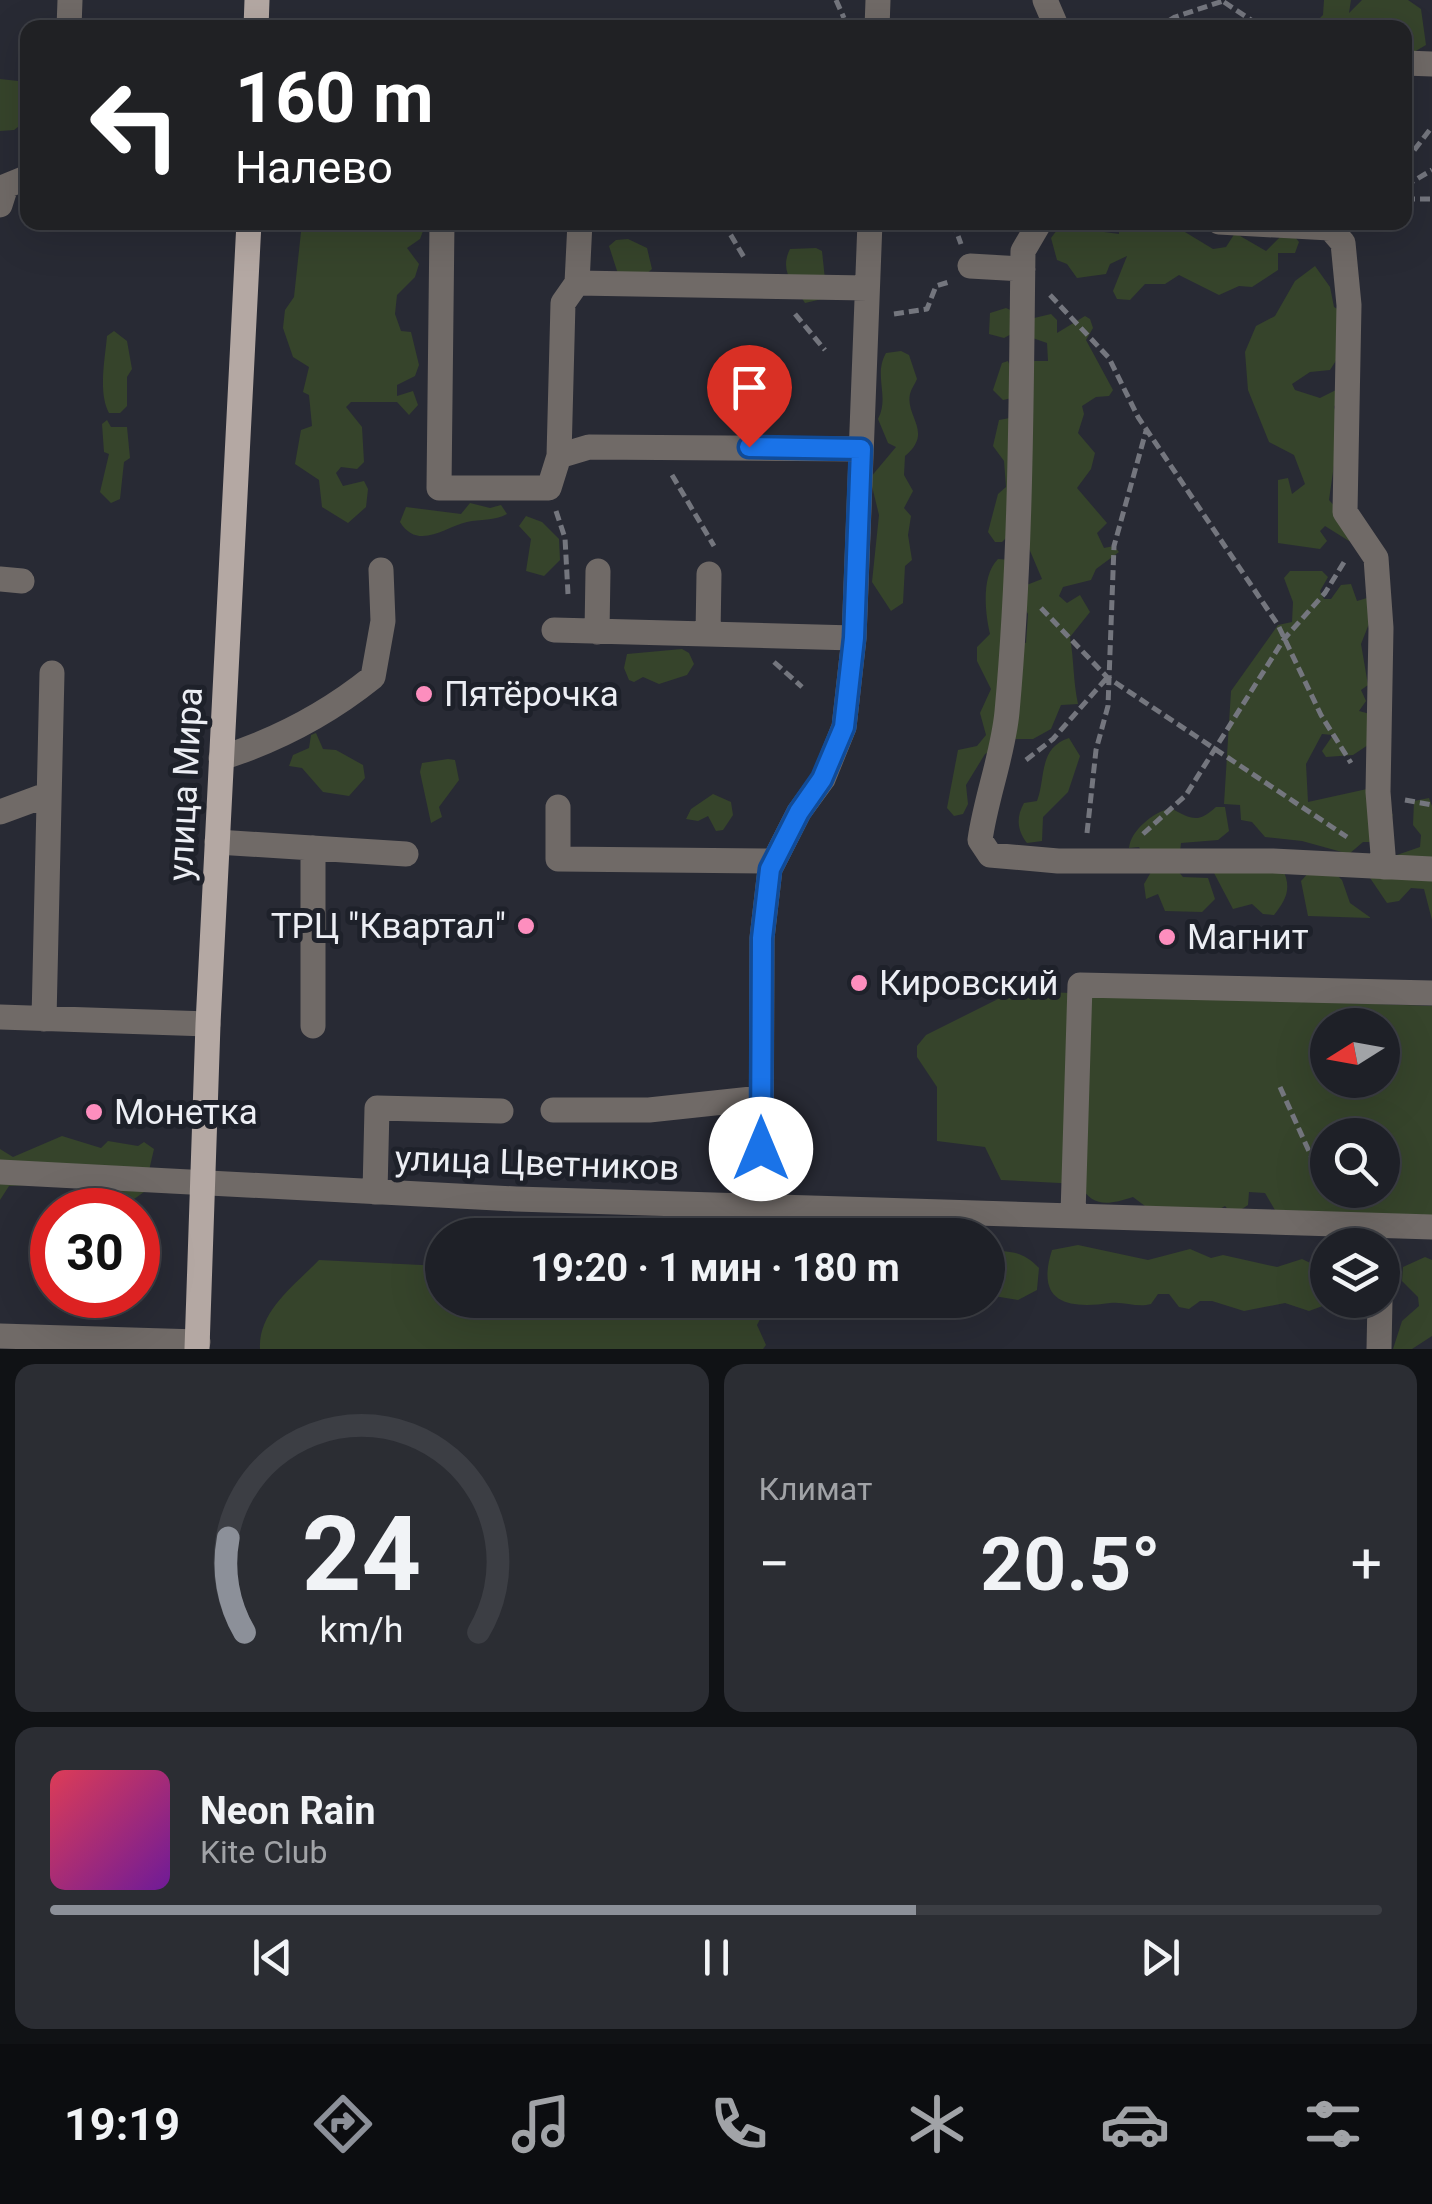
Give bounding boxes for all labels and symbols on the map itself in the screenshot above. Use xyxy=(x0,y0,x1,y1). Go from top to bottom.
pin xyxy=(707,345,792,448)
place label: Пятёрочка xyxy=(444,674,619,715)
marker: Пятёрочка xyxy=(413,683,435,705)
street label: улица Мира xyxy=(160,686,211,882)
place label: ТРЦ "Квартал" xyxy=(271,906,506,947)
marker: ТРЦ "Квартал" xyxy=(515,915,537,937)
place label: Магнит xyxy=(1187,917,1309,958)
marker: Магнит xyxy=(1156,926,1178,948)
place label: Кировский xyxy=(879,963,1059,1004)
marker: Кировский xyxy=(848,972,870,994)
north arrow xyxy=(1310,1008,1400,1098)
place label: Монетка xyxy=(114,1092,258,1133)
position arrow xyxy=(709,1097,813,1201)
marker: Монетка xyxy=(83,1101,105,1123)
street label: улица Цветников xyxy=(394,1138,680,1189)
speed limit sign: 30 xyxy=(30,1188,160,1318)

